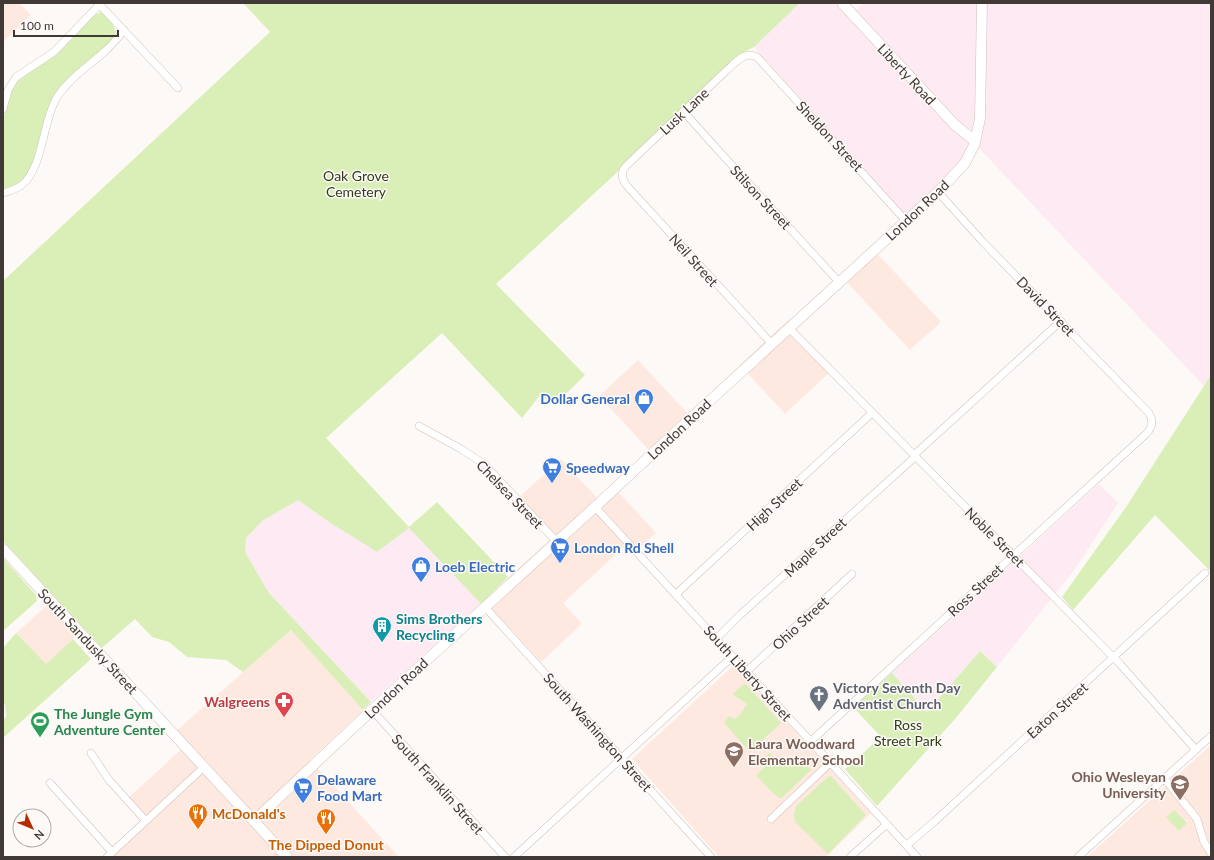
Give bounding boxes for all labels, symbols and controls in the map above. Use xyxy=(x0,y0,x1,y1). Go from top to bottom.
scale bar xyxy=(14,12,118,38)
text: 100 m xyxy=(20,18,54,33)
street label: Liberty Road xyxy=(874,40,940,108)
street label: Lusk Lane xyxy=(656,84,712,138)
street label: Sheldon Street xyxy=(793,97,867,175)
street label: Stilson Street xyxy=(727,161,795,233)
park label: Oak Grove Cemetery xyxy=(323,167,389,200)
street label: London Road xyxy=(882,176,952,244)
street label: Neil Street xyxy=(666,230,722,290)
street label: David Street xyxy=(1013,273,1079,339)
shop icon: Dollar General xyxy=(633,387,655,415)
place label: Dollar General xyxy=(540,390,630,407)
street label: London Road xyxy=(644,395,714,463)
street label: Chelsea Street xyxy=(473,456,547,532)
supermarket icon: Speedway xyxy=(541,456,563,484)
place label: Speedway xyxy=(566,459,630,476)
street label: High Street xyxy=(743,474,805,534)
street label: Noble Street xyxy=(962,504,1028,570)
street label: Maple Street xyxy=(780,514,850,580)
supermarket icon: London Rd Shell xyxy=(549,536,571,564)
place label: London Rd Shell xyxy=(574,539,674,556)
shop icon: Loeb Electric xyxy=(410,555,432,583)
place label: Loeb Electric xyxy=(435,558,515,575)
street label: Ross Street xyxy=(944,560,1006,620)
street label: South Sandusky Street xyxy=(35,585,141,697)
street label: Ohio Street xyxy=(768,593,832,653)
place label: Sims Brothers Recycling xyxy=(396,610,482,643)
building icon: Sims Brothers Recycling xyxy=(371,615,393,643)
street label: South Liberty Street xyxy=(701,622,795,724)
street label: London Road xyxy=(361,654,431,722)
street label: South Washington Street xyxy=(540,669,656,795)
street label: Eaton Street xyxy=(1023,678,1091,742)
place label: Victory Seventh Day Adventist Church xyxy=(832,679,961,712)
church icon: Victory Seventh Day Adventist Church xyxy=(808,684,830,712)
pharmacy icon: Walgreens xyxy=(273,690,295,718)
place label: Walgreens xyxy=(204,693,270,710)
place label: The Jungle Gym Adventure Center xyxy=(53,705,166,738)
sports icon: The Jungle Gym Adventure Center xyxy=(29,710,51,738)
park label: Ross Street Park xyxy=(874,716,943,749)
street label: South Franklin Street xyxy=(389,730,487,838)
place label: Laura Woodward Elementary School xyxy=(748,735,864,768)
school or university icon: Laura Woodward Elementary School xyxy=(723,740,745,768)
place label: Ohio Wesleyan University xyxy=(1072,768,1167,801)
place label: Delaware Food Mart xyxy=(317,771,383,804)
school or university icon: Ohio Wesleyan University xyxy=(1169,773,1191,801)
supermarket icon: Delaware Food Mart xyxy=(292,776,314,804)
restaurant icon: McDonald's xyxy=(187,802,209,830)
place label: McDonald's xyxy=(212,805,286,822)
restaurant icon: The Dipped Donut xyxy=(315,807,337,835)
north arrow xyxy=(12,808,52,848)
text: N xyxy=(32,828,47,843)
place label: The Dipped Donut xyxy=(268,836,385,853)

